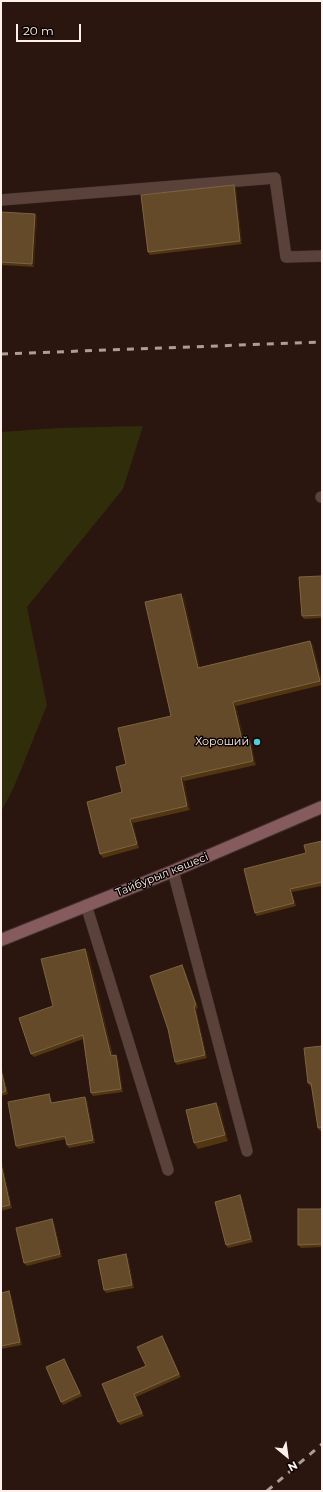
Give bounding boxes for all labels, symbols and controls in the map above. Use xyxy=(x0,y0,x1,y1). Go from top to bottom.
scale bar xyxy=(18,16,83,42)
text: 20 m xyxy=(23,23,54,38)
place label: Хороший xyxy=(195,735,249,749)
marker: Хороший xyxy=(252,737,262,747)
street label: Тайбурыл көшесі xyxy=(114,850,210,900)
north arrow xyxy=(267,1436,307,1476)
text: N xyxy=(286,1458,300,1475)

